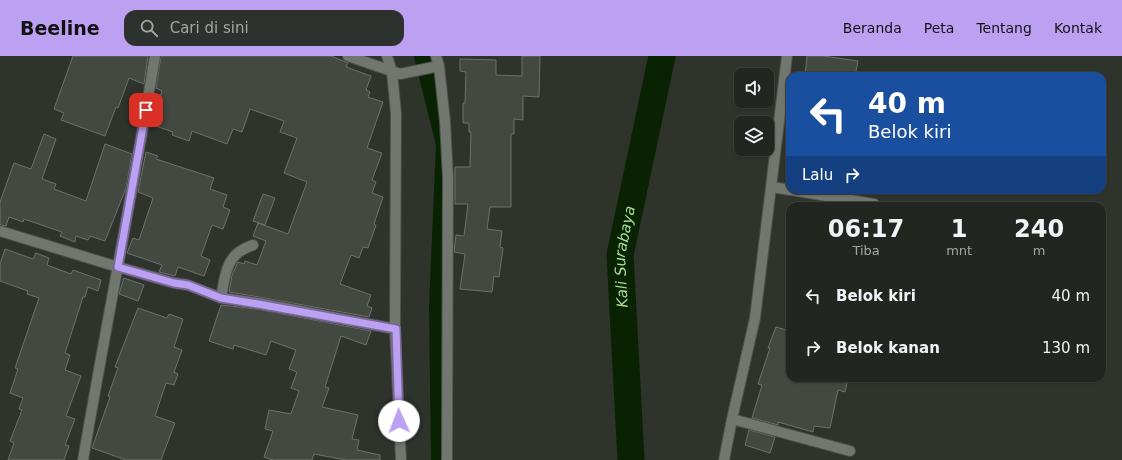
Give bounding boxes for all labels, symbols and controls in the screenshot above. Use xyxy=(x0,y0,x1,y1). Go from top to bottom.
search box xyxy=(124,10,404,46)
text: Beeline xyxy=(20,17,100,39)
icon: search xyxy=(138,17,160,39)
text: Cari di sini xyxy=(170,19,249,37)
text: Beranda xyxy=(843,20,902,36)
text: Peta xyxy=(924,20,954,36)
text: Tentang xyxy=(976,20,1032,36)
text: Kontak xyxy=(1054,20,1102,36)
map controls xyxy=(734,68,774,156)
button: sound xyxy=(734,68,774,108)
text: 40 m xyxy=(868,87,946,120)
icon: left xyxy=(802,88,854,140)
pin xyxy=(129,93,163,127)
icon: arrive xyxy=(135,99,157,121)
button: layers xyxy=(734,116,774,156)
text: Belok kiri xyxy=(868,121,951,142)
icon: right xyxy=(841,164,863,186)
text: Lalu xyxy=(802,166,833,184)
water label: Kali Surabaya xyxy=(611,204,639,308)
text: 06:17 xyxy=(828,215,904,243)
text: 1 xyxy=(951,215,967,243)
text: 240 xyxy=(1014,215,1064,243)
text: Tiba xyxy=(852,243,880,258)
text: mnt xyxy=(946,243,972,258)
text: m xyxy=(1033,243,1045,258)
icon: left xyxy=(802,285,824,307)
text: Belok kiri xyxy=(836,287,916,305)
text: 40 m xyxy=(1052,287,1090,305)
icon: right xyxy=(802,337,824,359)
text: Belok kanan xyxy=(836,339,940,357)
text: 130 m xyxy=(1042,339,1090,357)
position arrow xyxy=(378,400,420,442)

